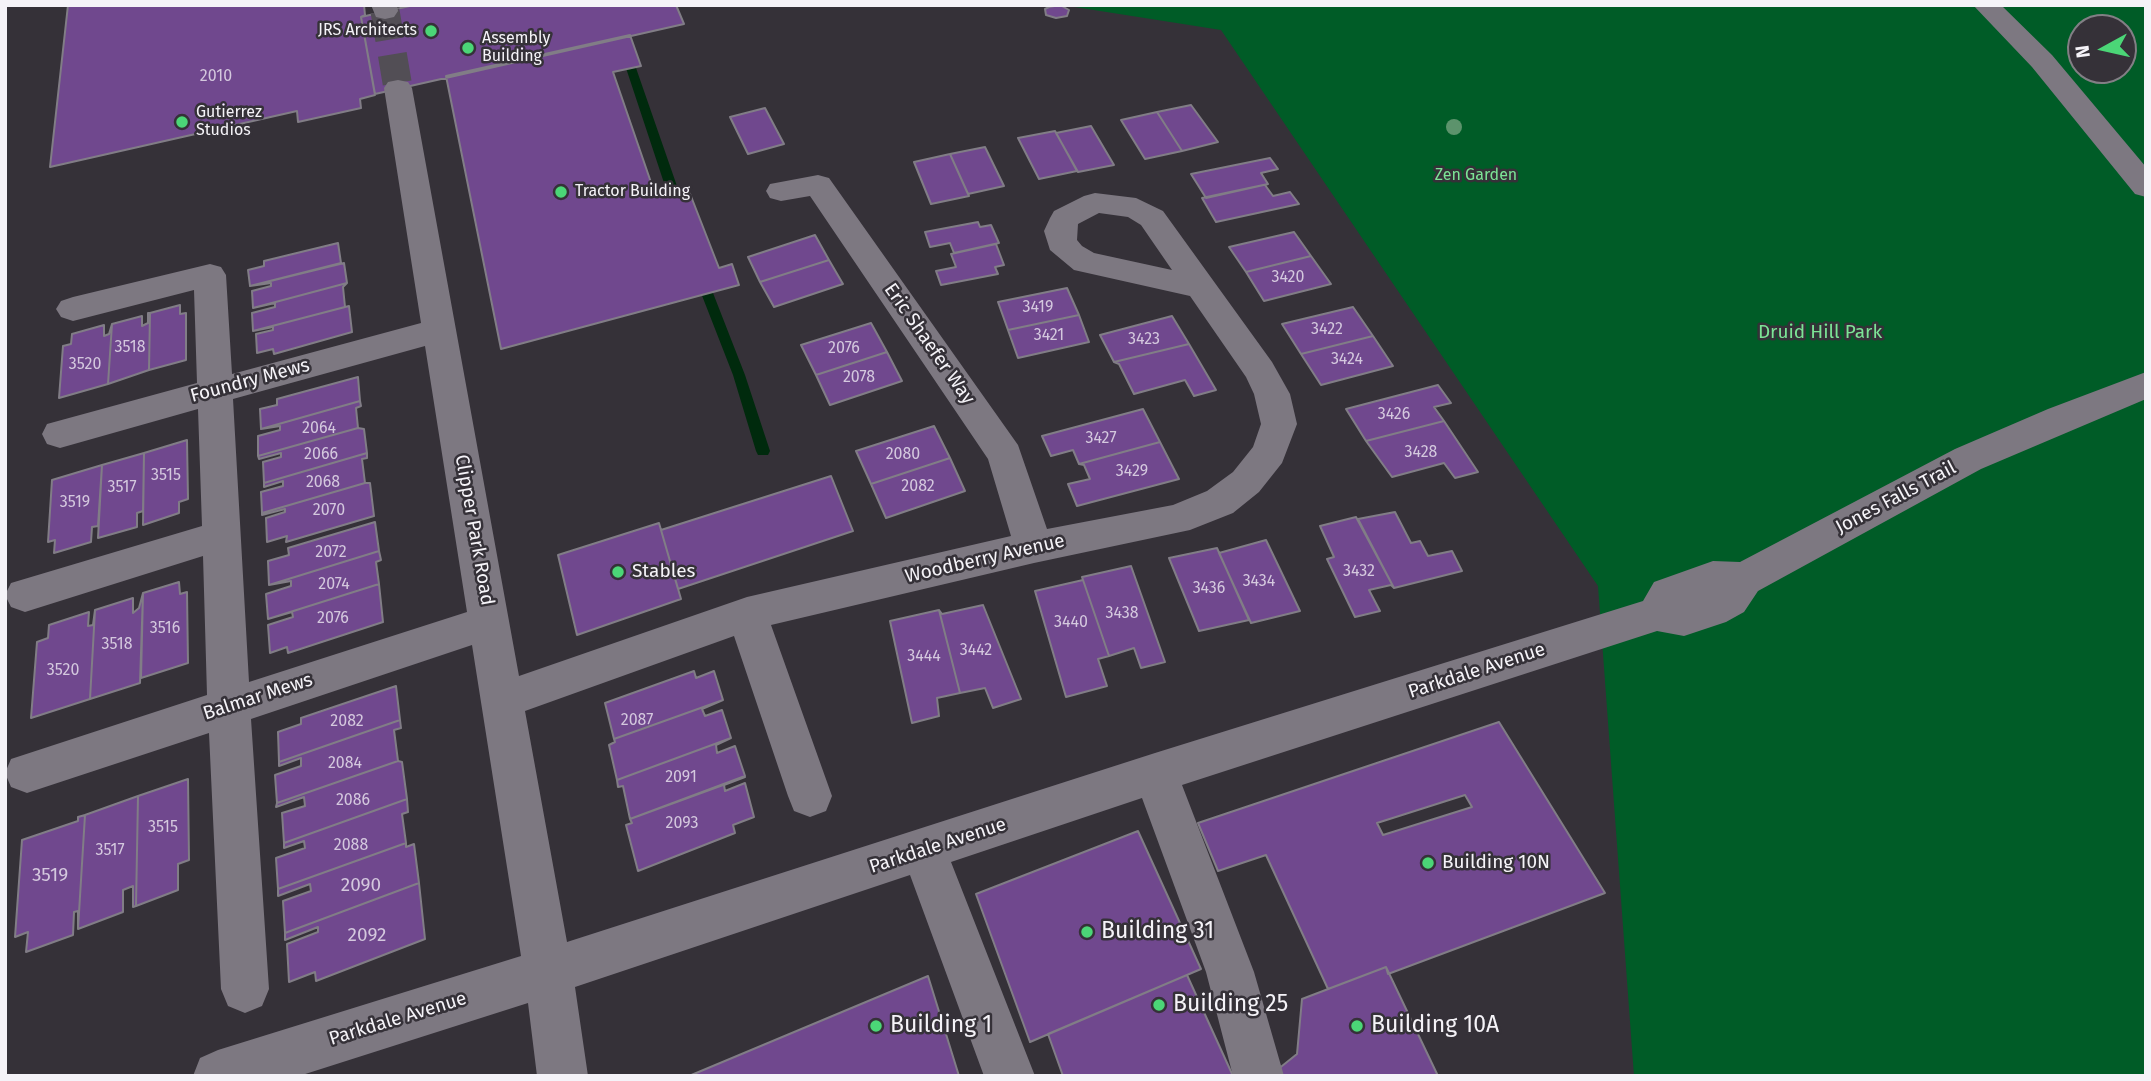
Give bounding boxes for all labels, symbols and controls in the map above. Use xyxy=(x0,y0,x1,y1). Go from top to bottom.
north arrow xyxy=(2067,14,2137,84)
place label: JRS Architects xyxy=(318,21,417,41)
marker: JRS Architects xyxy=(423,23,439,39)
place label: Assembly Building xyxy=(482,29,550,67)
marker: Assembly Building xyxy=(460,40,476,56)
text: N xyxy=(2070,44,2095,60)
house number: 2010 xyxy=(200,67,232,87)
place label: Gutierrez Studios xyxy=(196,103,262,141)
marker: Gutierrez Studios xyxy=(174,114,190,130)
park label: Zen Garden xyxy=(1435,166,1517,186)
place label: Tractor Building xyxy=(575,182,690,202)
marker: Tractor Building xyxy=(553,184,569,200)
house number: 3420 xyxy=(1272,268,1304,288)
street label: Eric Shaefer Way xyxy=(879,279,979,409)
house number: 3419 xyxy=(1023,298,1053,318)
house number: 3422 xyxy=(1311,320,1343,340)
park label: Druid Hill Park xyxy=(1758,322,1882,344)
house number: 3421 xyxy=(1034,326,1064,346)
house number: 3423 xyxy=(1128,330,1160,350)
house number: 3518 xyxy=(115,338,145,358)
house number: 2076 xyxy=(828,339,860,359)
house number: 3424 xyxy=(1331,350,1363,370)
street label: Foundry Mews xyxy=(188,354,312,408)
house number: 3520 xyxy=(69,355,101,375)
house number: 2078 xyxy=(843,368,875,388)
house number: 3426 xyxy=(1378,405,1410,425)
house number: 2064 xyxy=(302,419,336,439)
house number: 3427 xyxy=(1086,429,1116,449)
house number: 3428 xyxy=(1405,443,1437,463)
house number: 2066 xyxy=(304,445,338,465)
house number: 2080 xyxy=(886,445,920,465)
street label: Clipper Park Road xyxy=(449,453,499,607)
street label: Jones Falls Trail xyxy=(1832,457,1960,539)
house number: 3429 xyxy=(1116,462,1148,482)
house number: 3515 xyxy=(151,466,181,486)
house number: 2068 xyxy=(306,473,340,493)
house number: 2082 xyxy=(901,477,935,497)
house number: 3517 xyxy=(107,478,137,498)
house number: 3519 xyxy=(60,493,90,513)
house number: 2070 xyxy=(313,501,345,521)
street label: Woodberry Avenue xyxy=(903,530,1067,588)
house number: 2072 xyxy=(315,543,347,563)
place label: Stables xyxy=(632,561,695,583)
house number: 3432 xyxy=(1343,562,1375,582)
marker: Stables xyxy=(610,564,626,580)
house number: 3434 xyxy=(1243,572,1275,592)
house number: 2074 xyxy=(318,575,350,595)
house number: 3436 xyxy=(1193,579,1225,599)
house number: 3438 xyxy=(1106,604,1138,624)
house number: 2076 xyxy=(317,609,349,629)
house number: 3440 xyxy=(1054,613,1088,633)
house number: 3516 xyxy=(150,619,180,639)
house number: 3518 xyxy=(102,635,132,655)
street label: Parkdale Avenue xyxy=(1406,638,1548,704)
house number: 3442 xyxy=(960,641,992,661)
house number: 3444 xyxy=(907,647,941,667)
house number: 3520 xyxy=(47,661,79,681)
street label: Balmar Mews xyxy=(200,669,316,725)
house number: 2087 xyxy=(621,711,653,731)
house number: 2082 xyxy=(330,712,364,732)
house number: 2084 xyxy=(328,754,362,774)
house number: 2091 xyxy=(665,768,697,788)
house number: 2086 xyxy=(336,791,370,811)
street label: Parkdale Avenue xyxy=(867,813,1009,879)
house number: 2093 xyxy=(666,814,698,834)
house number: 3515 xyxy=(148,818,178,838)
house number: 2088 xyxy=(334,836,368,856)
house number: 3517 xyxy=(95,841,125,861)
place label: Building 10N xyxy=(1442,852,1550,874)
marker: Building 10N xyxy=(1420,855,1436,871)
house number: 3519 xyxy=(32,865,68,887)
house number: 2090 xyxy=(341,875,381,897)
place label: Building 31 xyxy=(1101,918,1214,946)
marker: Building 31 xyxy=(1079,924,1095,940)
house number: 2092 xyxy=(348,925,386,947)
street label: Parkdale Avenue xyxy=(326,987,470,1051)
place label: Building 25 xyxy=(1173,991,1288,1019)
marker: Building 25 xyxy=(1151,997,1167,1013)
place label: Building 1 xyxy=(890,1012,992,1040)
place label: Building 10A xyxy=(1371,1012,1499,1040)
marker: Building 1 xyxy=(868,1018,884,1034)
marker: Building 10A xyxy=(1349,1018,1365,1034)

